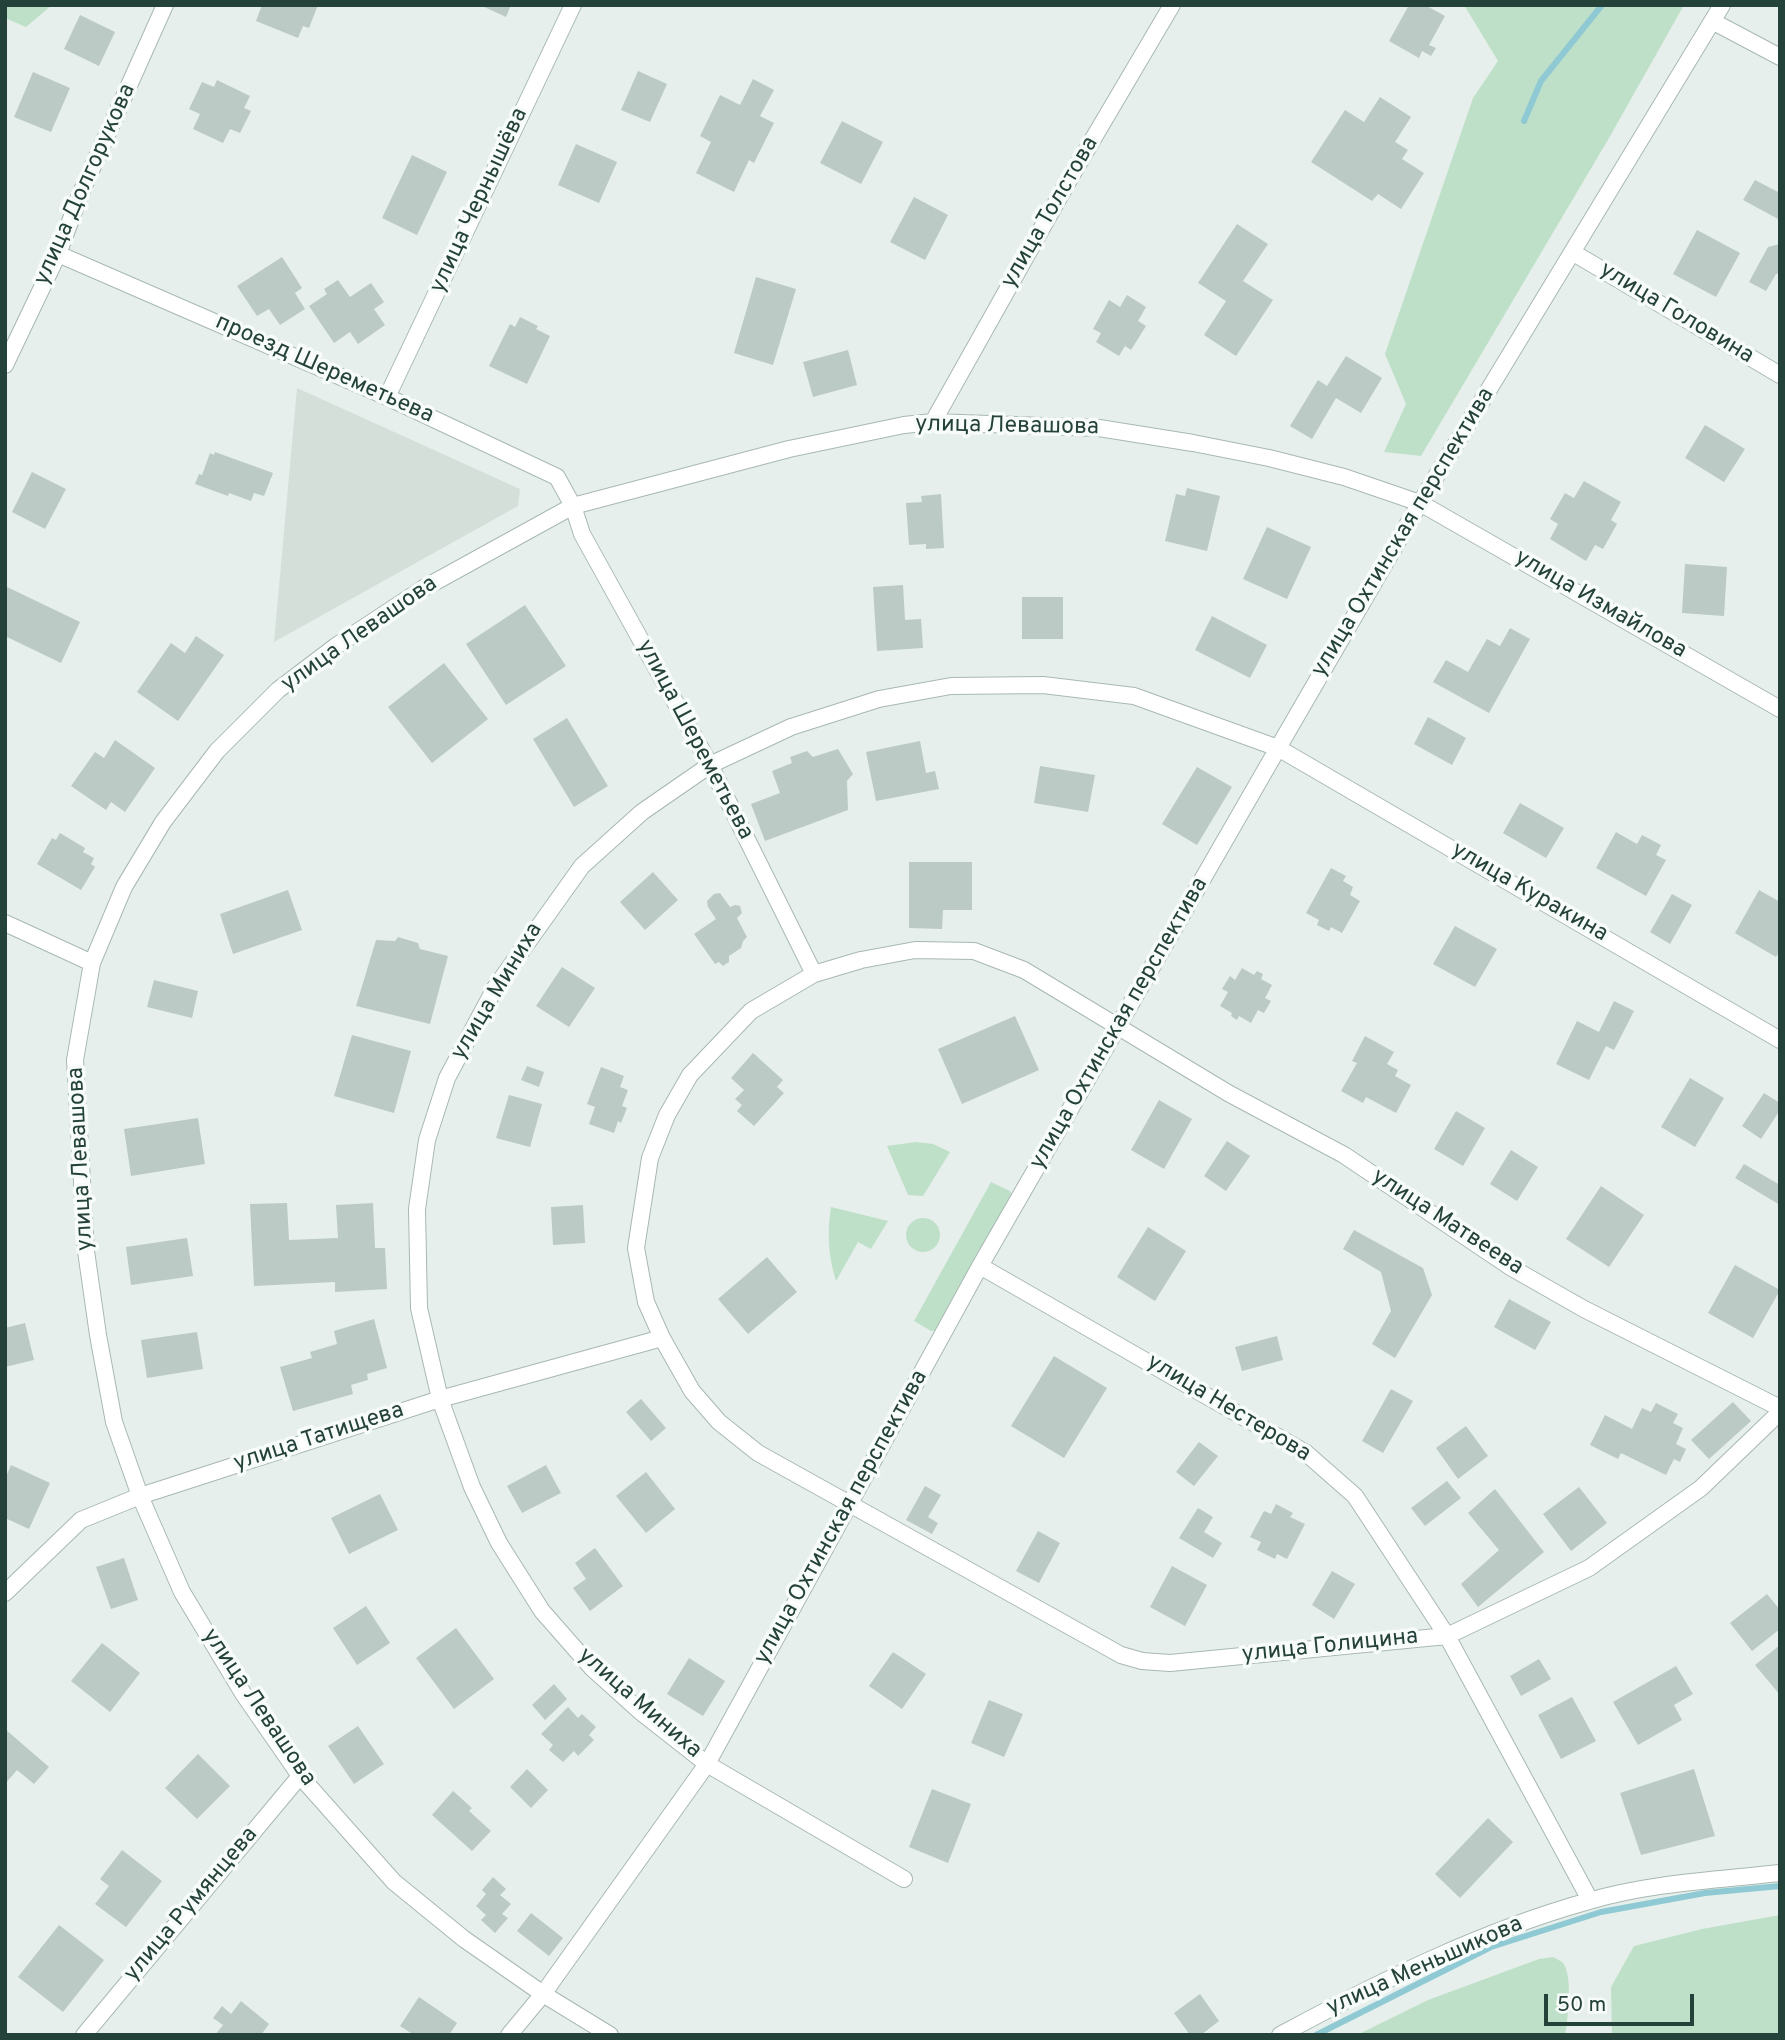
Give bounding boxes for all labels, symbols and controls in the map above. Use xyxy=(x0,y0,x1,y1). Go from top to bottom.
street label: улица Долгорукова xyxy=(29,80,143,290)
street label: улица Чернышёва xyxy=(425,104,535,298)
street label: улица Толстова xyxy=(996,132,1106,294)
street label: улица Головина xyxy=(1594,257,1758,371)
street label: проезд Шереметьева xyxy=(211,309,437,431)
street label: улица Охтинская перспектива xyxy=(1307,383,1501,683)
street label: улица Левашова xyxy=(915,412,1099,442)
street label: улица Измайлова xyxy=(1509,545,1691,665)
street label: улица Левашова xyxy=(277,571,443,699)
street label: улица Шереметьева xyxy=(630,635,758,845)
street label: улица Куракина xyxy=(1446,837,1612,949)
street label: улица Охтинская перспектива xyxy=(1025,873,1215,1175)
street label: улица Миниха xyxy=(446,918,550,1066)
street label: улица Левашова xyxy=(63,1066,101,1252)
street label: улица Матвеева xyxy=(1366,1164,1528,1282)
street label: улица Нестерова xyxy=(1141,1349,1315,1469)
street label: улица Охтинская перспектива xyxy=(749,1366,935,1670)
street label: улица Татищева xyxy=(231,1398,407,1478)
street label: улица Левашова xyxy=(195,1624,321,1792)
street label: улица Голицина xyxy=(1240,1624,1420,1670)
street label: улица Миниха xyxy=(571,1643,707,1765)
street label: улица Румянцева xyxy=(119,1822,265,1988)
street label: улица Меньшикова xyxy=(1323,1911,1527,2023)
scale bar xyxy=(1547,1980,1698,2024)
text: 50 m xyxy=(1557,1992,1606,2019)

